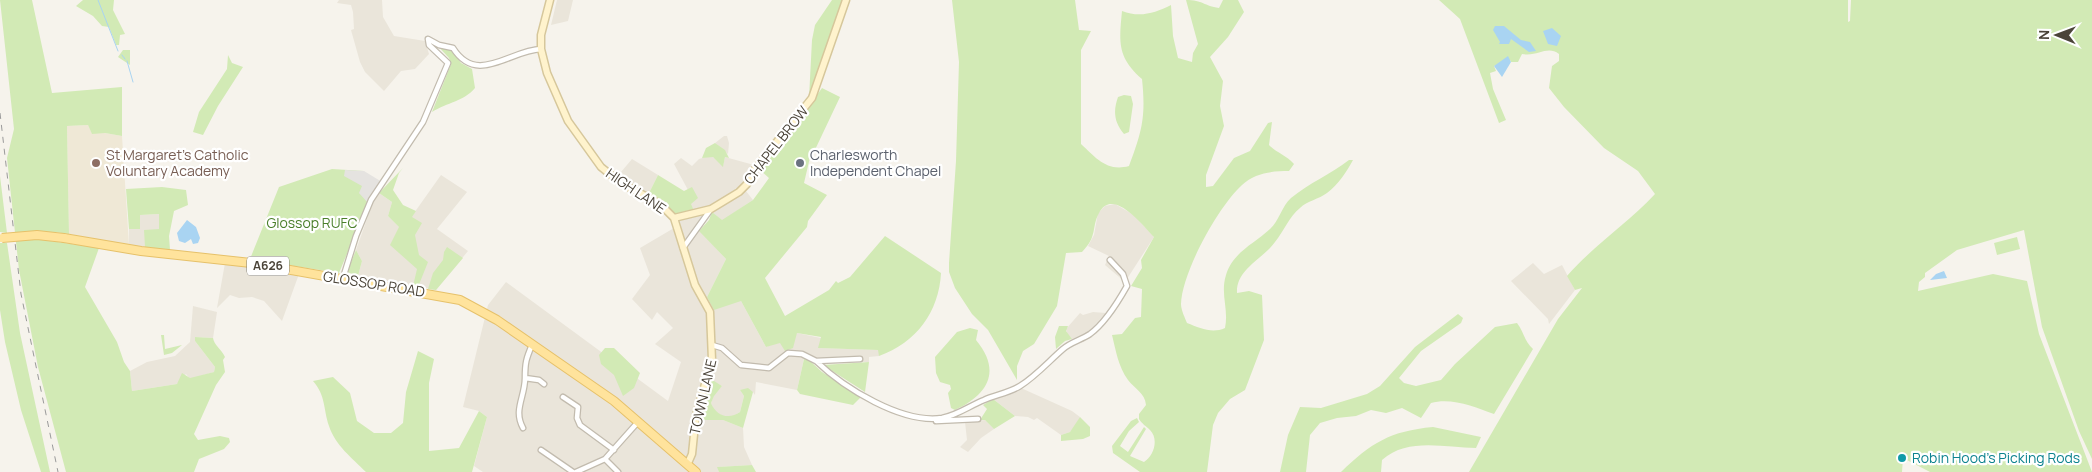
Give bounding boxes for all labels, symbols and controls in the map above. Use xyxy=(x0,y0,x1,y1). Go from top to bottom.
north arrow xyxy=(2032,10,2082,60)
text: N xyxy=(2034,30,2053,40)
street label: CHAPEL BROW xyxy=(739,102,812,188)
place label: St Margaret's Catholic Voluntary Academy xyxy=(106,145,249,180)
place label: Charlesworth Independent Chapel xyxy=(810,145,941,180)
marker: St Margaret's Catholic Voluntary Academy xyxy=(90,157,102,169)
marker: Charlesworth Independent Chapel xyxy=(794,157,806,169)
street label: HIGH LANE xyxy=(602,164,670,218)
park label: Glossop RUFC xyxy=(266,213,358,232)
road number: A626 xyxy=(247,256,289,276)
street label: GLOSSOP ROAD xyxy=(322,266,426,301)
street label: TOWN LANE xyxy=(685,357,720,437)
place label: Robin Hood's Picking Rods xyxy=(1912,448,2080,467)
marker: Robin Hood's Picking Rods xyxy=(1896,452,1908,464)

